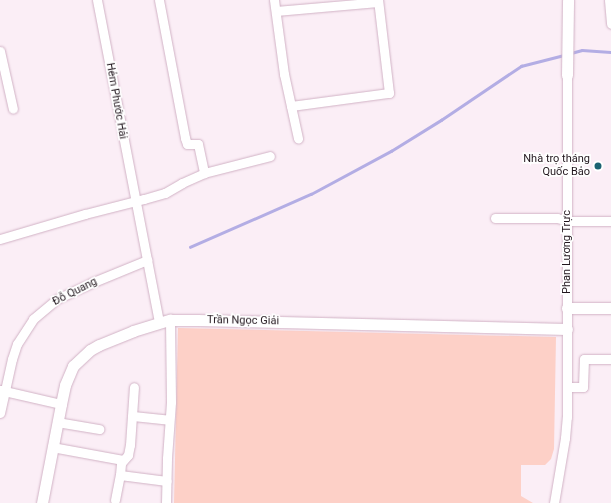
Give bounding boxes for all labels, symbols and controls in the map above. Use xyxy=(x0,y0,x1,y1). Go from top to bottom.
street label: Hẻm Phước Hải xyxy=(103,62,129,140)
place label: Nhà trọ tháng Quốc Bảo xyxy=(523,153,590,179)
marker: Nhà trọ tháng Quốc Bảo xyxy=(593,161,603,171)
street label: Phan Lương Trực xyxy=(560,210,574,294)
street label: Đỗ Quang xyxy=(51,275,99,309)
street label: Trần Ngọc Giải xyxy=(207,314,279,328)

